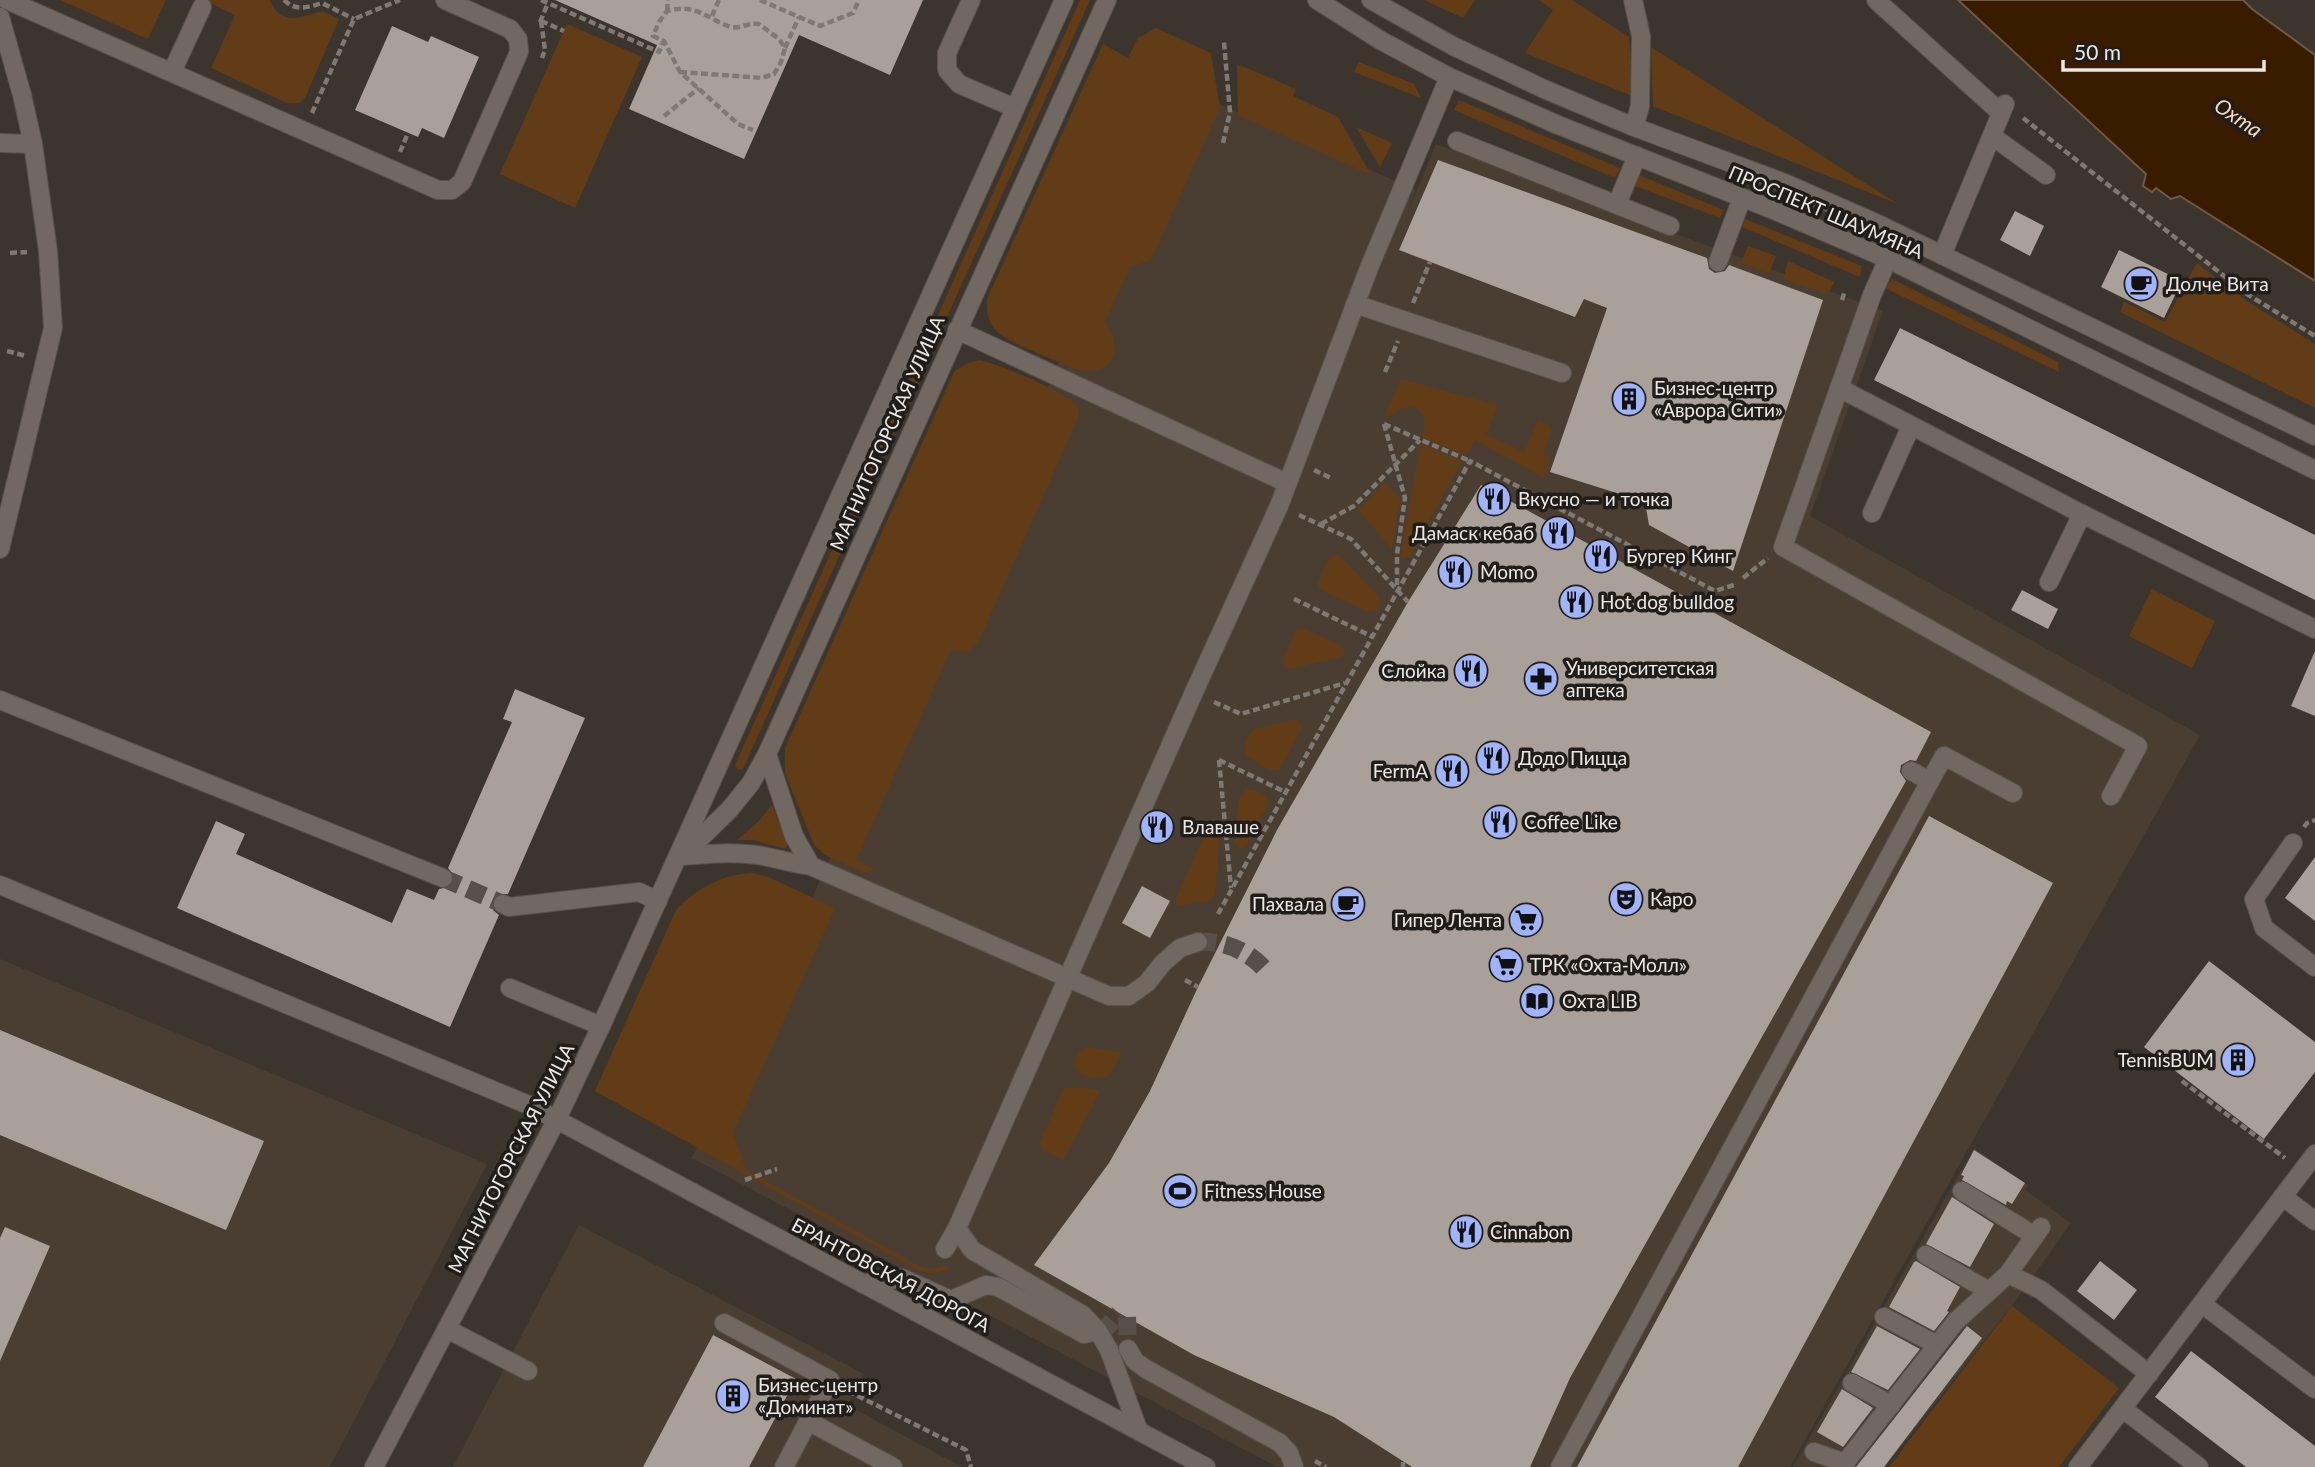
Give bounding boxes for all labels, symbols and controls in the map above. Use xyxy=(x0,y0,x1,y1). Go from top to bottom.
scale bar xyxy=(2063,28,2264,72)
text: 50 m xyxy=(2074,39,2121,64)
water label: Охта xyxy=(2210,92,2267,142)
street label: ПРОСПЕКТ ШАУМЯНА xyxy=(1725,160,1927,263)
cafe icon: Долче Вита xyxy=(2122,265,2160,303)
place label: Долче Вита xyxy=(2166,272,2269,295)
street label: МАГНИТОГОРСКАЯ УЛИЦА xyxy=(824,312,949,554)
place label: Бизнес-центр «Аврора Сити» xyxy=(1654,376,1783,421)
building icon: Бизнес-центр «Аврора Сити» xyxy=(1610,380,1648,418)
restaurant icon: Вкусно — и точка xyxy=(1475,480,1513,518)
place label: Вкусно — и точка xyxy=(1518,487,1670,510)
restaurant icon: Дамаск кебаб xyxy=(1539,514,1577,552)
place label: Дамаск кебаб xyxy=(1412,521,1534,544)
restaurant icon: Бургер Кинг xyxy=(1582,537,1620,575)
place label: Бургер Кинг xyxy=(1626,544,1733,567)
restaurant icon: Momo xyxy=(1436,553,1474,591)
place label: Momo xyxy=(1480,560,1535,583)
restaurant icon: Hot dog bulldog xyxy=(1557,583,1595,621)
place label: Hot dog bulldog xyxy=(1600,590,1734,613)
restaurant icon: Слойка xyxy=(1452,652,1490,690)
place label: Университетская аптека xyxy=(1566,656,1714,701)
place label: Слойка xyxy=(1381,659,1446,682)
pharmacy icon: Университетская аптека xyxy=(1522,660,1560,698)
restaurant icon: Додо Пицца xyxy=(1474,739,1512,777)
place label: Додо Пицца xyxy=(1518,746,1627,769)
restaurant icon: FermA xyxy=(1433,752,1471,790)
place label: FermA xyxy=(1373,759,1428,782)
restaurant icon: Coffee Like xyxy=(1481,803,1519,841)
restaurant icon: Влаваше xyxy=(1138,808,1176,846)
place label: Coffee Like xyxy=(1524,810,1618,833)
place label: Влаваше xyxy=(1182,815,1259,838)
theatre icon: Каро xyxy=(1607,880,1645,918)
cafe icon: Пахвала xyxy=(1329,885,1367,923)
place label: Каро xyxy=(1650,887,1693,910)
place label: Пахвала xyxy=(1252,892,1324,915)
supermarket icon: Гипер Лента xyxy=(1507,901,1545,939)
place label: Гипер Лента xyxy=(1394,908,1502,931)
supermarket icon: ТРК «Охта-Молл» xyxy=(1487,946,1525,984)
place label: ТРК «Охта-Молл» xyxy=(1530,953,1687,976)
library icon: Охта LIB xyxy=(1518,982,1556,1020)
place label: Охта LIB xyxy=(1562,989,1638,1012)
street label: МАГНИТОГОРСКАЯ УЛИЦА xyxy=(443,1039,579,1276)
building icon: TennisBUM xyxy=(2219,1041,2257,1079)
place label: TennisBUM xyxy=(2117,1048,2214,1071)
sports icon: Fitness House xyxy=(1161,1172,1199,1210)
place label: Fitness House xyxy=(1204,1179,1322,1202)
street label: БРАНТОВСКАЯ ДОРОГА xyxy=(788,1212,994,1337)
restaurant icon: Cinnabon xyxy=(1447,1213,1485,1251)
place label: Cinnabon xyxy=(1490,1220,1570,1243)
place label: Бизнес-центр «Доминат» xyxy=(758,1373,878,1418)
building icon: Бизнес-центр «Доминат» xyxy=(714,1377,752,1415)

